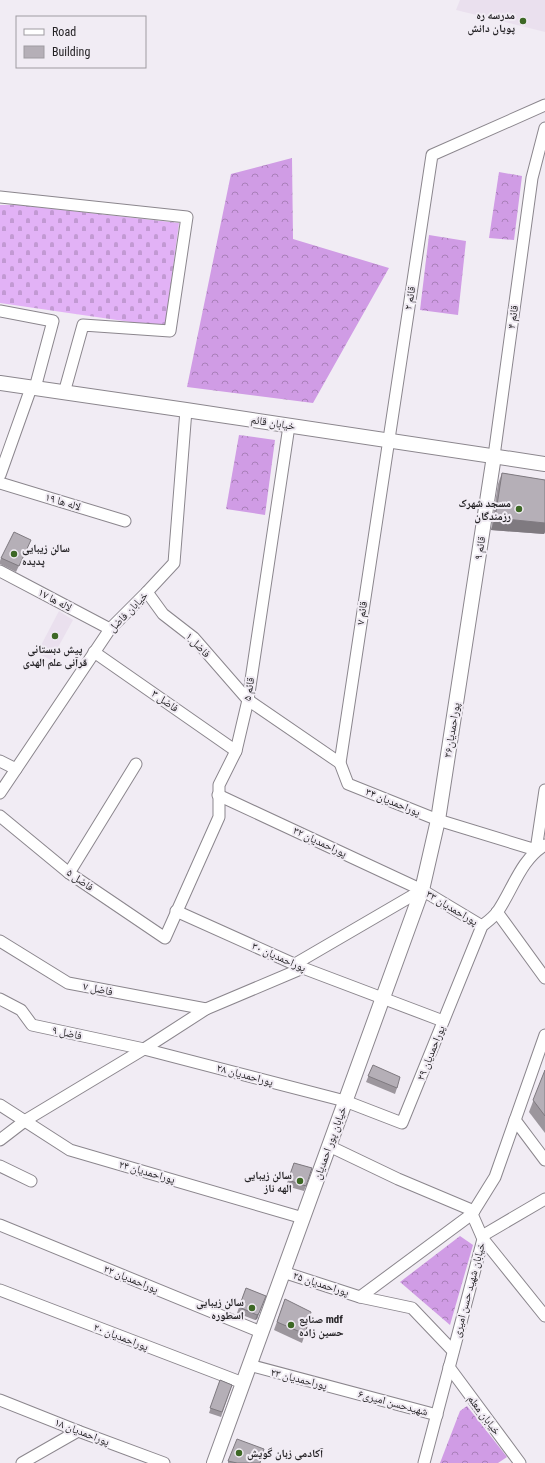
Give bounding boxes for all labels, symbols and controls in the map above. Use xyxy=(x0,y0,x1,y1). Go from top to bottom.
place label: مدرسه ره پویان دانش xyxy=(467,9,515,36)
legend xyxy=(16,16,146,68)
marker: مدرسه ره پویان دانش xyxy=(518,16,528,26)
text: Road xyxy=(52,25,76,39)
text: Building xyxy=(52,45,90,59)
street label: قائم ۲ xyxy=(402,285,419,311)
street label: قائم ۴ xyxy=(505,304,522,330)
street label: خیابان قائم xyxy=(250,413,296,434)
street label: لاله ها ۱۹ xyxy=(44,490,83,514)
place label: مسجد شهرک رزمندگان xyxy=(458,497,511,524)
marker: مسجد شهرک رزمندگان xyxy=(514,504,524,514)
street label: قائم ۹ xyxy=(472,535,489,561)
place label: سالن زیبایی پدیده xyxy=(22,542,70,568)
marker: سالن زیبایی پدیده xyxy=(9,549,19,559)
street label: لاله ها ۱۷ xyxy=(36,586,74,614)
street label: خیابان فاضل xyxy=(106,589,150,635)
street label: قائم ۷ xyxy=(354,600,371,626)
street label: فاضل ۱ xyxy=(183,630,213,661)
marker: پیش دبستانی قرآنی علم الهدی xyxy=(50,631,60,641)
place label: پیش دبستانی قرآنی علم الهدی xyxy=(23,643,88,670)
street label: قائم ۵ xyxy=(241,676,258,702)
street label: فاضل ۳ xyxy=(149,687,181,715)
street label: پوراحمدیان۳۶ xyxy=(441,701,463,758)
street label: پوراحمدیان ۳۴ xyxy=(364,785,423,819)
street label: پوراحمدیان ۳۲ xyxy=(291,824,349,860)
street label: فاضل ۵ xyxy=(64,866,96,894)
street label: پوراحمدیان ۳۳ xyxy=(424,888,480,929)
street label: پوراحمدیان ۳۰ xyxy=(250,939,308,975)
street label: فاضل ۷ xyxy=(82,980,114,998)
street label: پوراحمدیان ۲۹ xyxy=(414,1023,448,1082)
street label: فاضل ۹ xyxy=(51,1024,83,1043)
street label: پوراحمدیان ۲۸ xyxy=(215,1061,275,1089)
street label: خیابان پور احمدیان xyxy=(311,1105,349,1181)
street label: پوراحمدیان ۲۴ xyxy=(117,1158,177,1186)
place label: سالن زیبایی الهه ناز xyxy=(244,1169,292,1195)
marker: سالن زیبایی الهه ناز xyxy=(295,1176,305,1186)
street label: خیابان شهید حسن امیری xyxy=(450,1241,488,1339)
street label: پوراحمدیان ۲۲ xyxy=(102,1262,161,1296)
street label: پوراحمدیان ۲۵ xyxy=(291,1269,351,1299)
place label: سالن زیبایی اسطوره xyxy=(196,1296,244,1322)
marker: سالن زیبایی اسطوره xyxy=(247,1303,257,1313)
place label: صنایع mdf حسین زاده xyxy=(299,1313,344,1340)
marker: صنایع mdf حسین زاده xyxy=(286,1320,296,1330)
street label: پوراحمدیان ۲۰ xyxy=(92,1321,151,1354)
street label: پوراحمدیان ۲۳ xyxy=(269,1366,329,1392)
street label: شهیدحسن امیری۶ xyxy=(357,1387,429,1419)
street label: خیابان معلم xyxy=(464,1392,503,1438)
street label: پوراحمدیان ۱۸ xyxy=(53,1416,112,1449)
place label: آکادمی زبان گویش xyxy=(247,1447,323,1461)
marker: آکادمی زبان گویش xyxy=(234,1448,244,1458)

